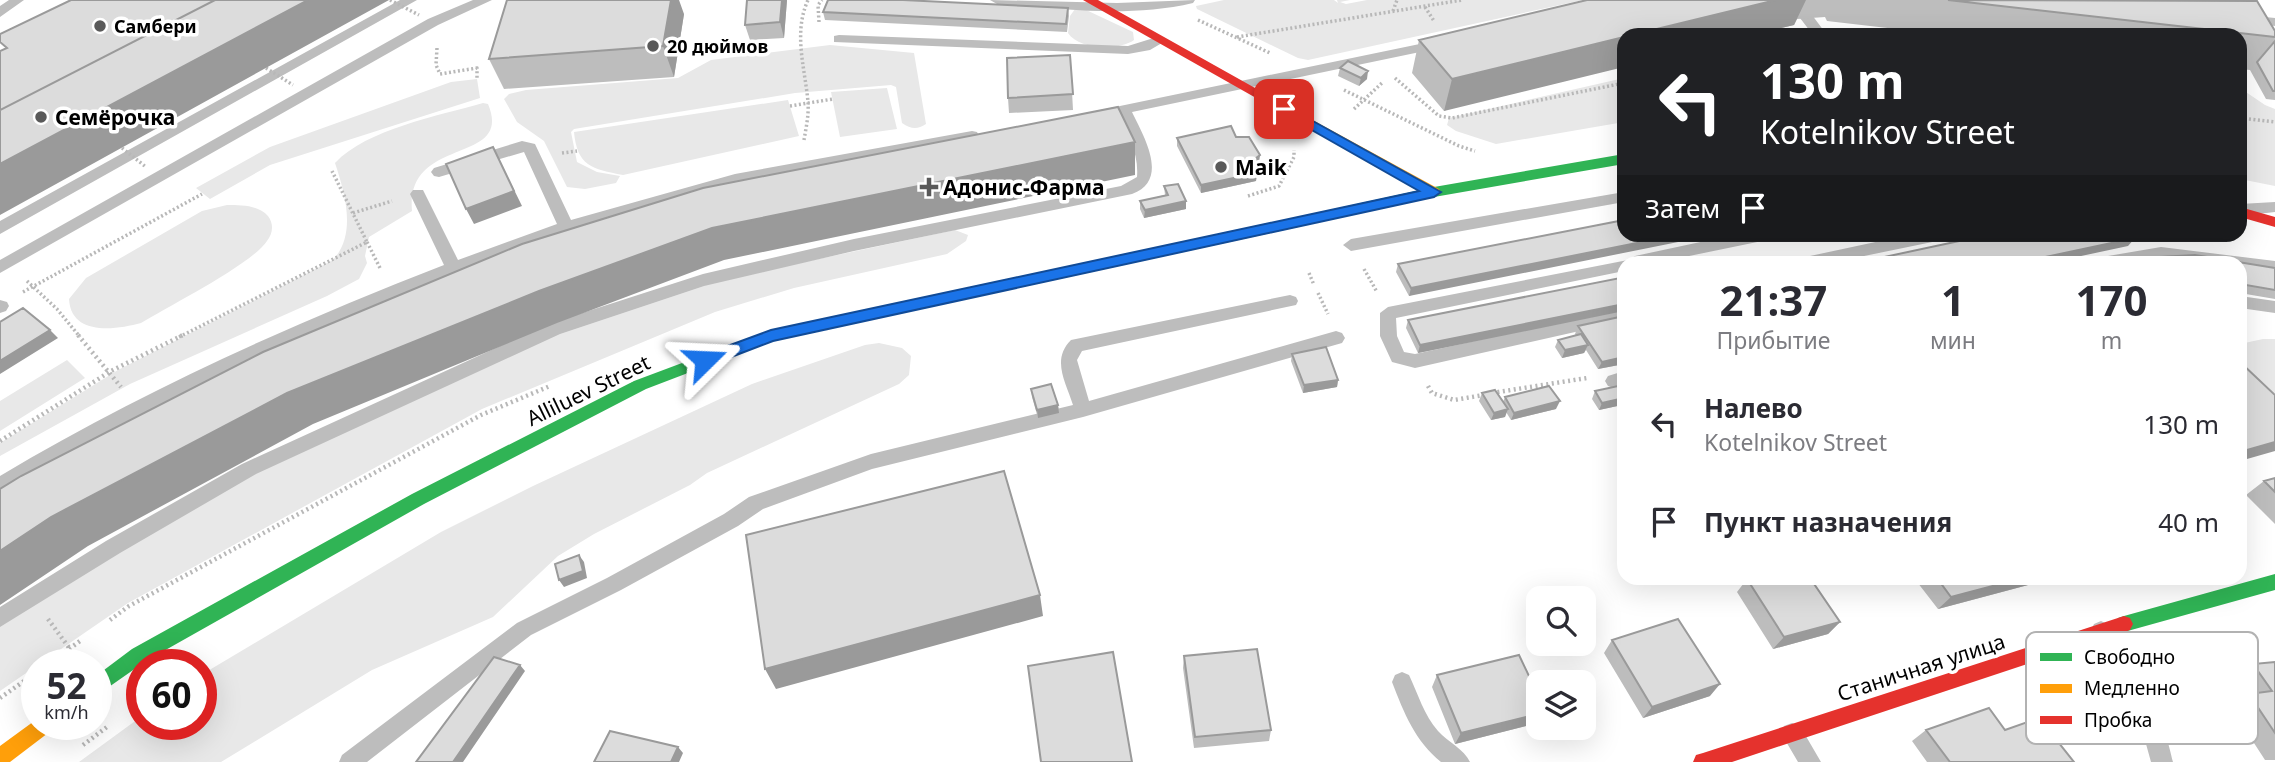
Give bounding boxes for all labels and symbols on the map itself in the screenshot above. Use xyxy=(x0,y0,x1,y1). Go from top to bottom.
place label: Самбери xyxy=(114,14,197,38)
marker: Самбери xyxy=(92,18,108,34)
place label: 20 дюймов xyxy=(667,34,768,58)
marker: 20 дюймов xyxy=(645,38,661,54)
pin xyxy=(1254,79,1314,139)
place label: Семёрочка xyxy=(55,103,175,131)
marker: Семёрочка xyxy=(33,109,49,125)
place label: Maik xyxy=(1235,153,1288,181)
marker: Maik xyxy=(1213,159,1229,175)
place label: Адонис-Фарма xyxy=(943,173,1105,201)
marker: Адонис-Фарма xyxy=(921,179,937,195)
position arrow xyxy=(668,323,742,397)
street label: Alliluev Street xyxy=(522,348,655,432)
street label: Станичная улица xyxy=(1834,627,2008,707)
legend xyxy=(2026,632,2258,744)
text: Свободно xyxy=(2084,644,2175,670)
speed limit sign: 60 xyxy=(126,649,217,740)
text: Медленно xyxy=(2084,675,2180,701)
text: Пробка xyxy=(2084,707,2152,733)

